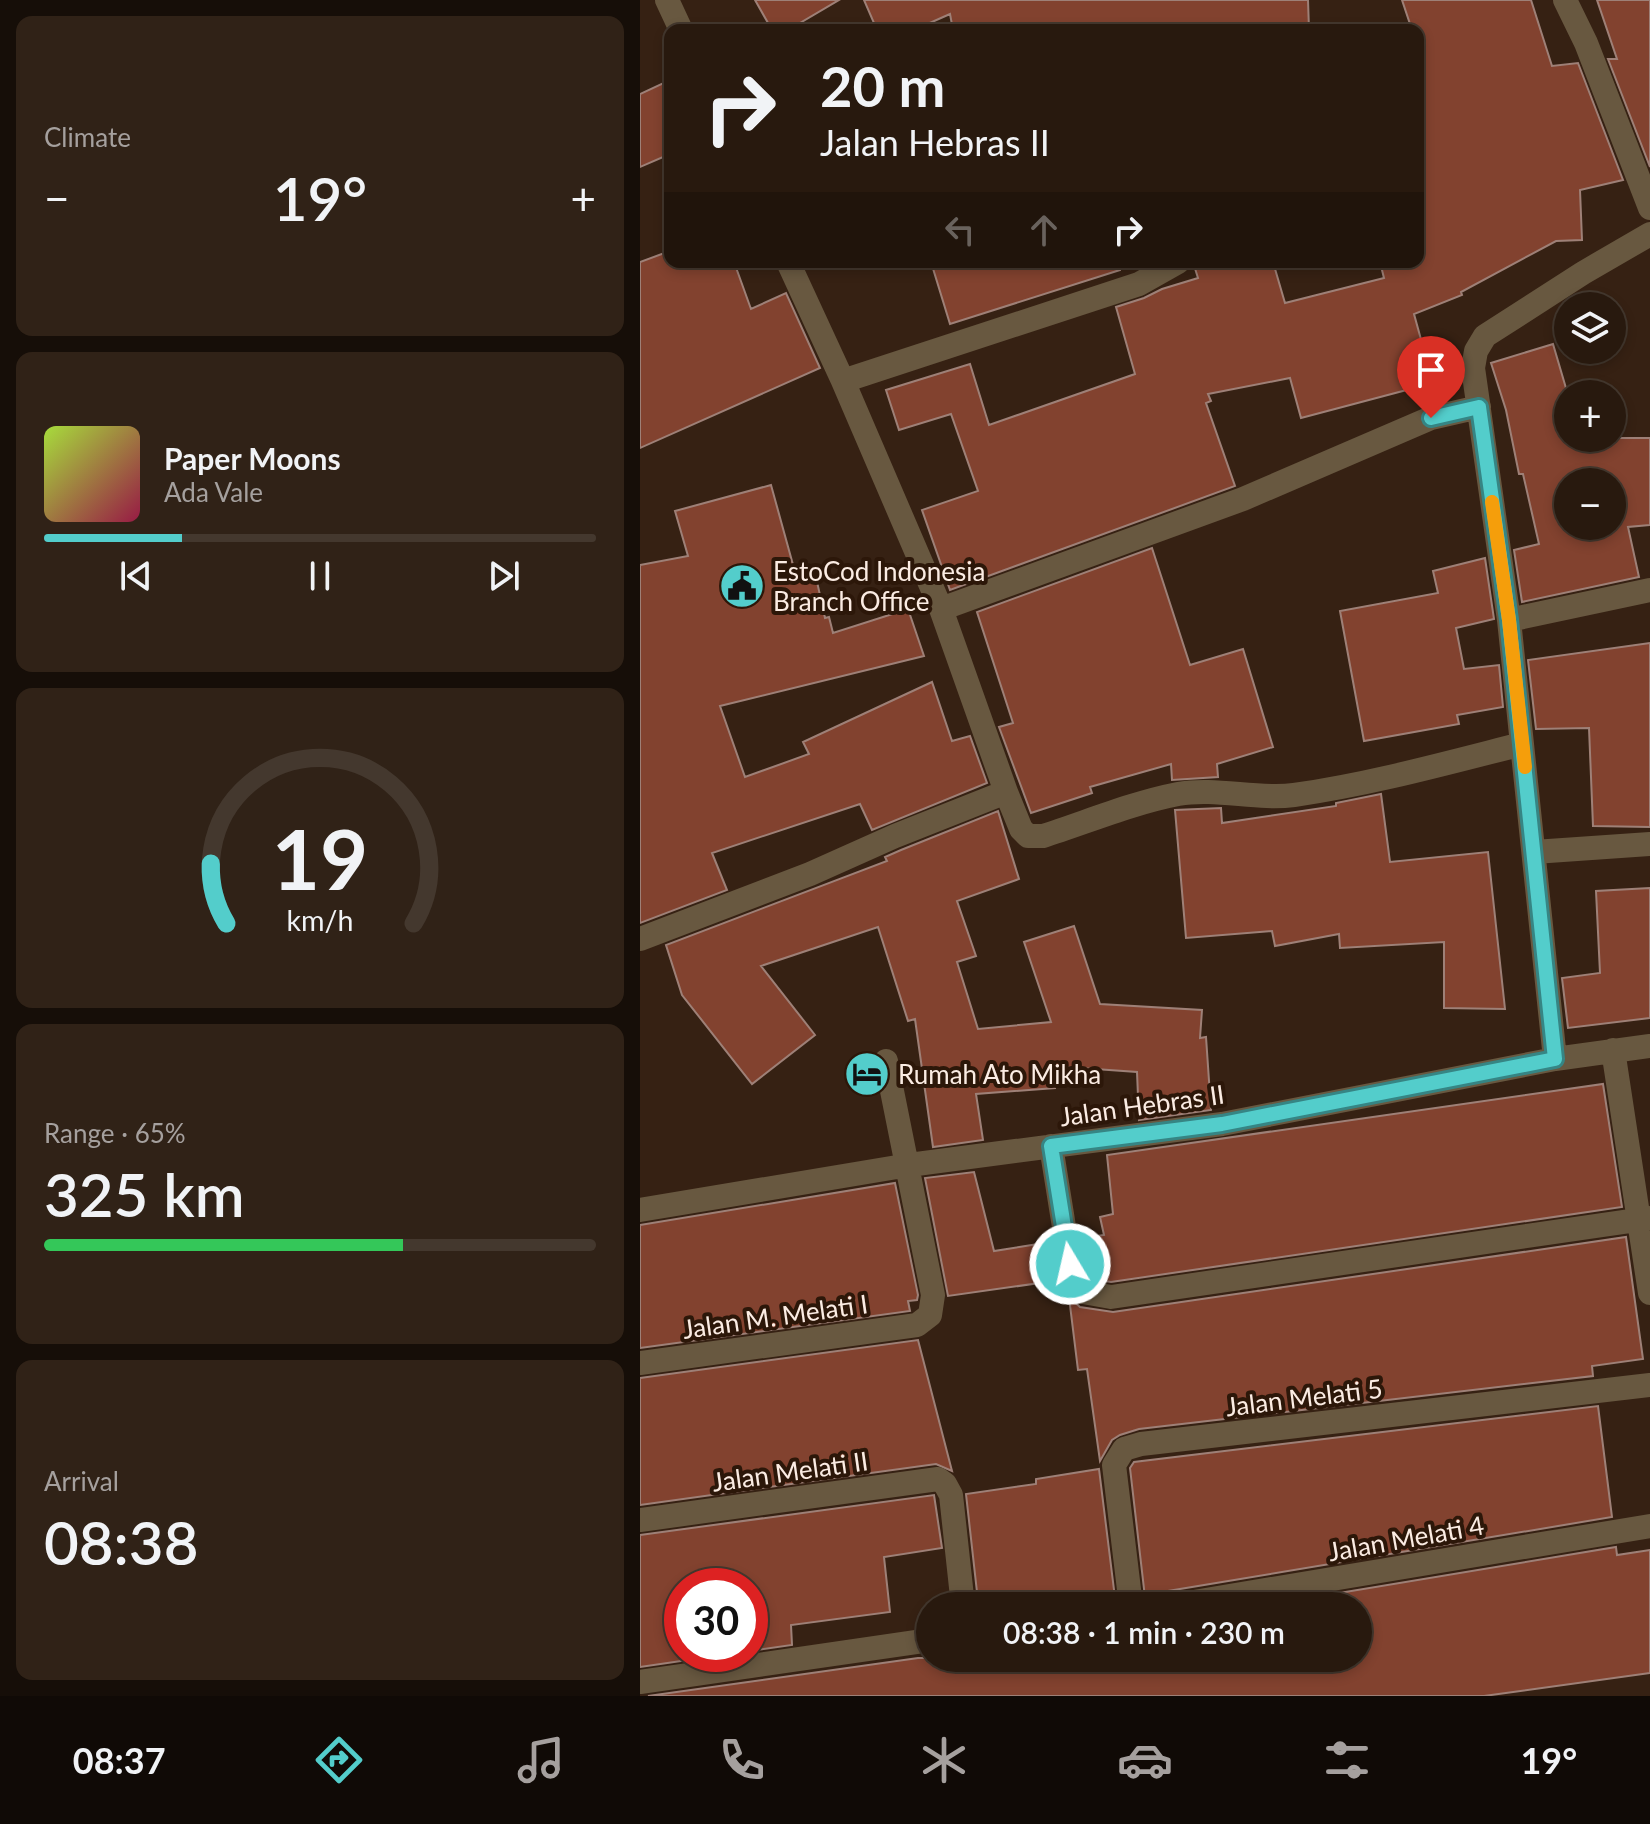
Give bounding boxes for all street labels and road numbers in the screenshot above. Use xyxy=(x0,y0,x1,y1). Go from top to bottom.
street label: Jalan Hebras II xyxy=(1058,1078,1226,1132)
street label: Jalan M. Melati I xyxy=(680,1287,870,1345)
street label: Jalan Melati 5 xyxy=(1224,1372,1384,1422)
street label: Jalan Melati II xyxy=(710,1444,870,1498)
street label: Jalan Melati 4 xyxy=(1326,1509,1486,1567)

